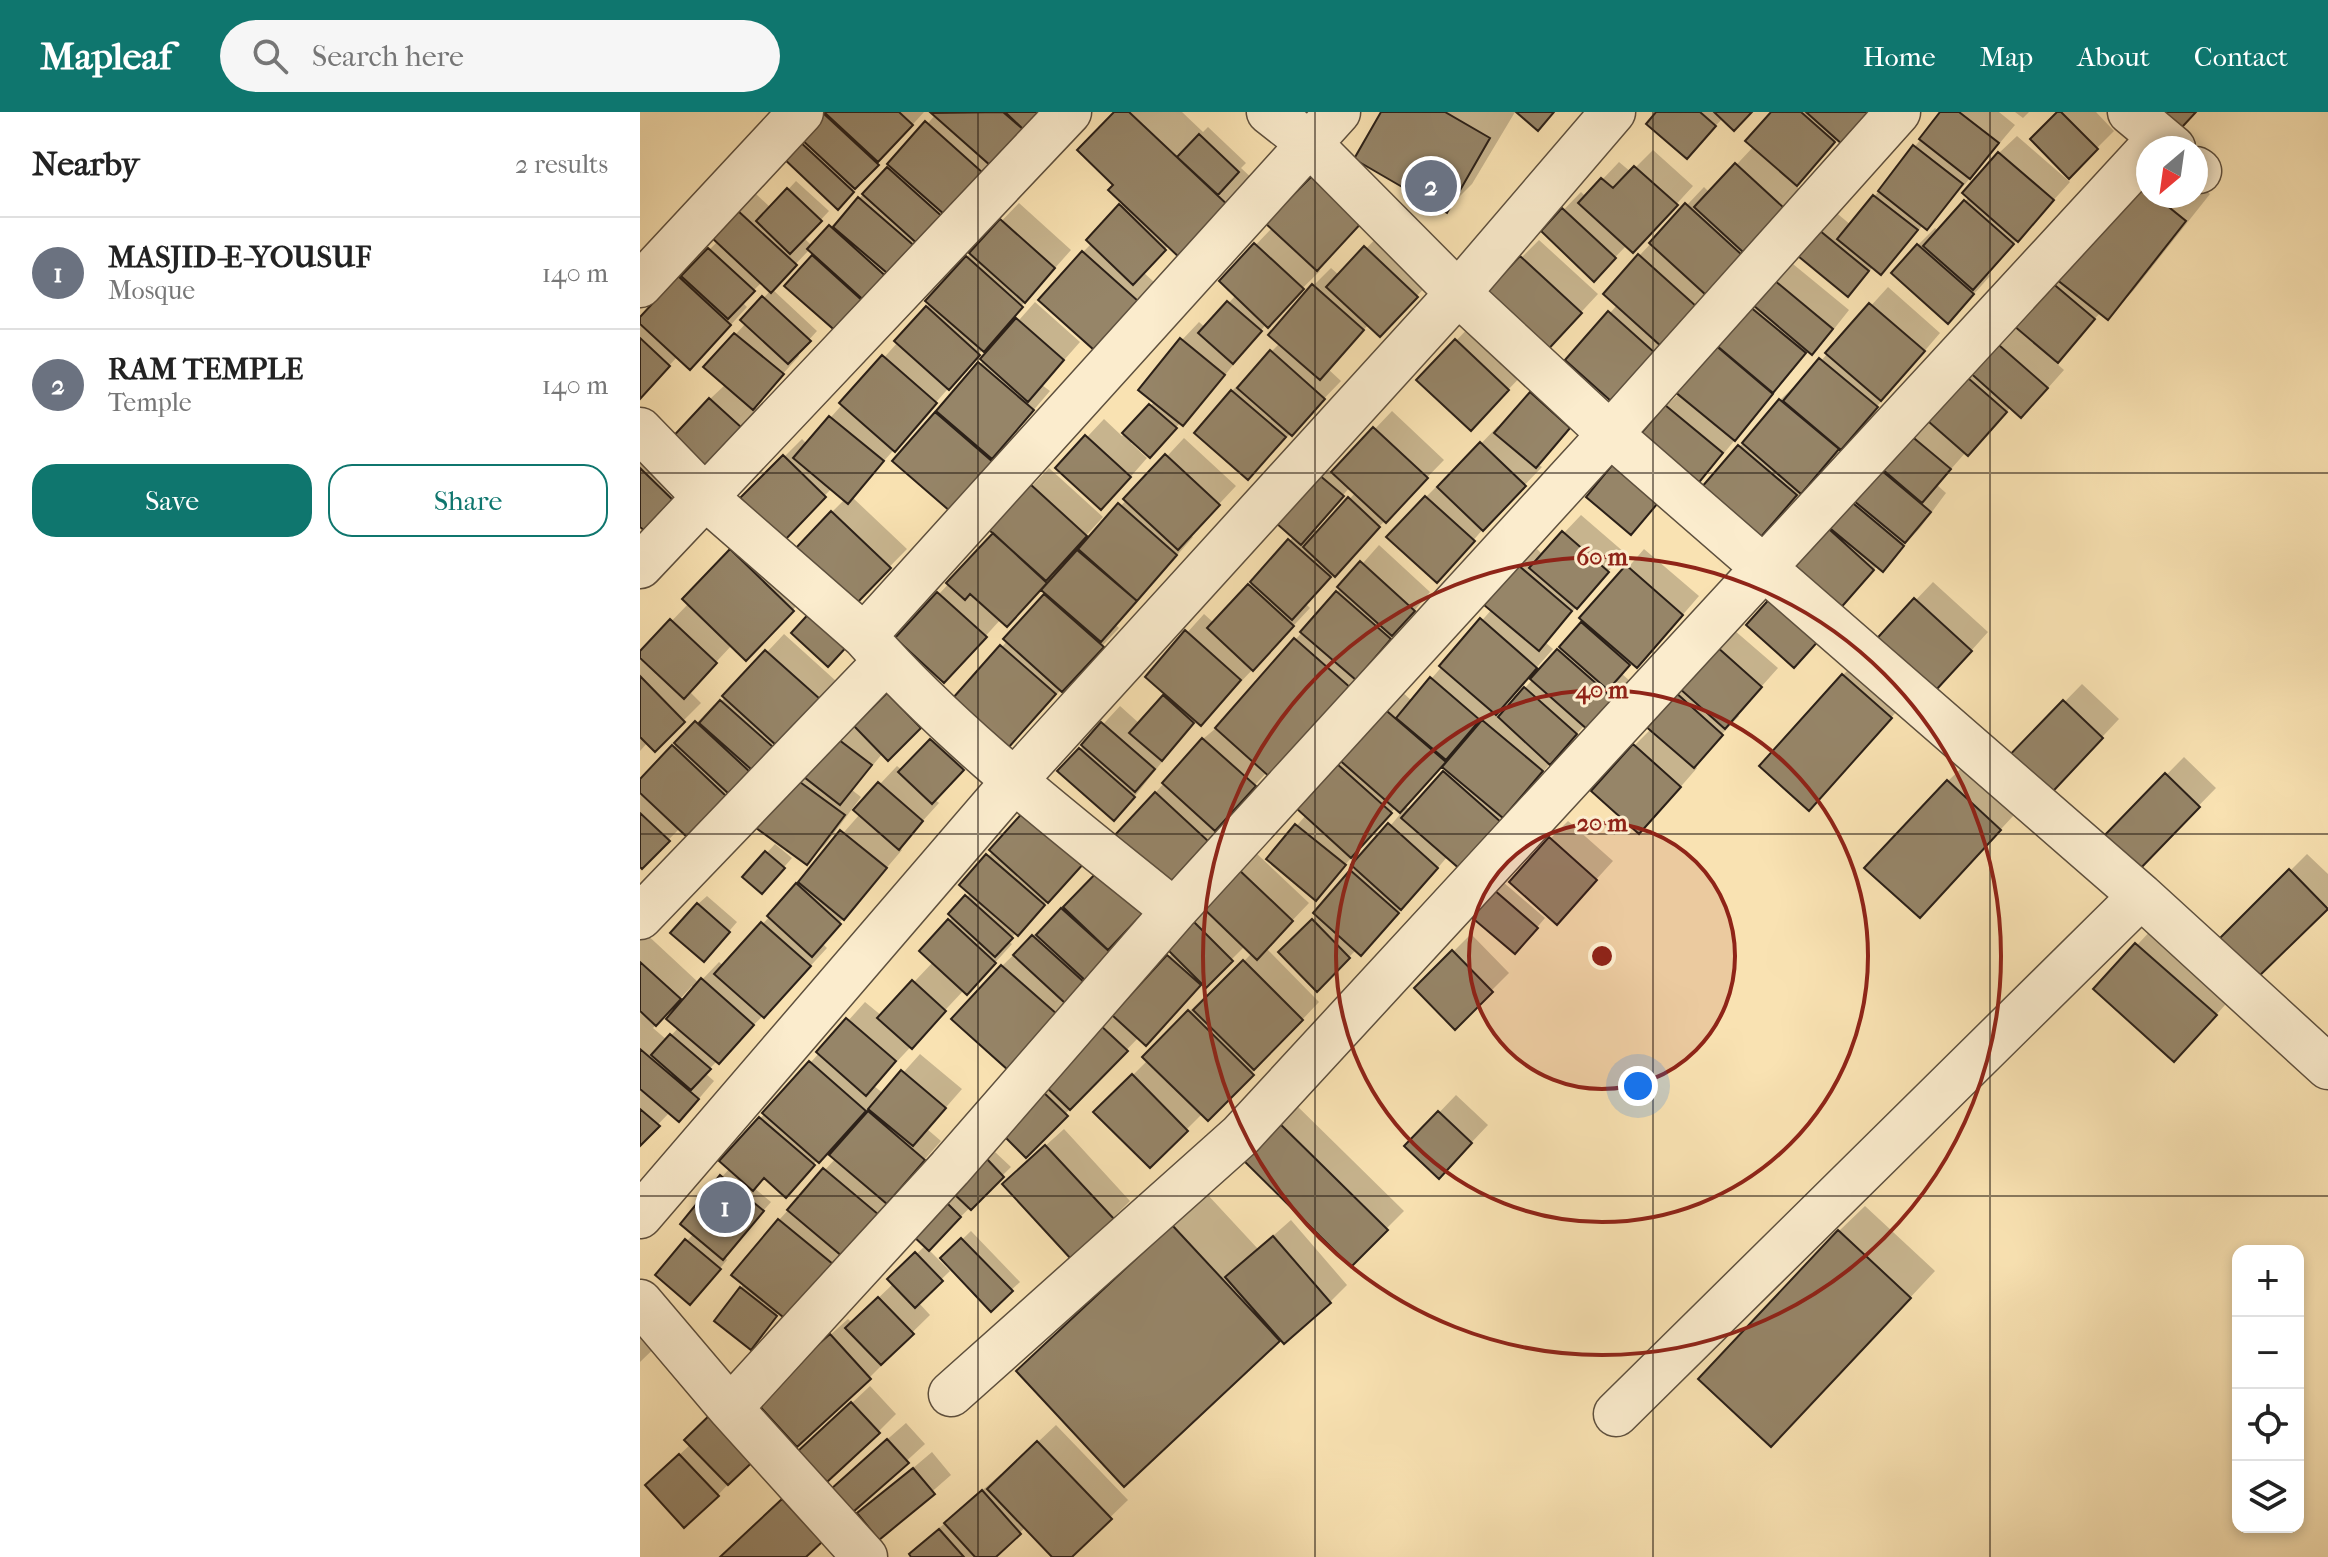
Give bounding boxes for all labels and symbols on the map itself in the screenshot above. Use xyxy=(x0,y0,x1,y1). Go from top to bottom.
north arrow xyxy=(2136,136,2208,208)
pin: 2 xyxy=(1405,156,1457,216)
text: 60 m xyxy=(1576,543,1629,571)
text: 40 m xyxy=(1575,676,1629,705)
text: 20 m xyxy=(1577,809,1628,837)
centre of rings xyxy=(1588,942,1616,970)
your location xyxy=(1618,1066,1658,1106)
pin: 1 xyxy=(699,1177,751,1237)

